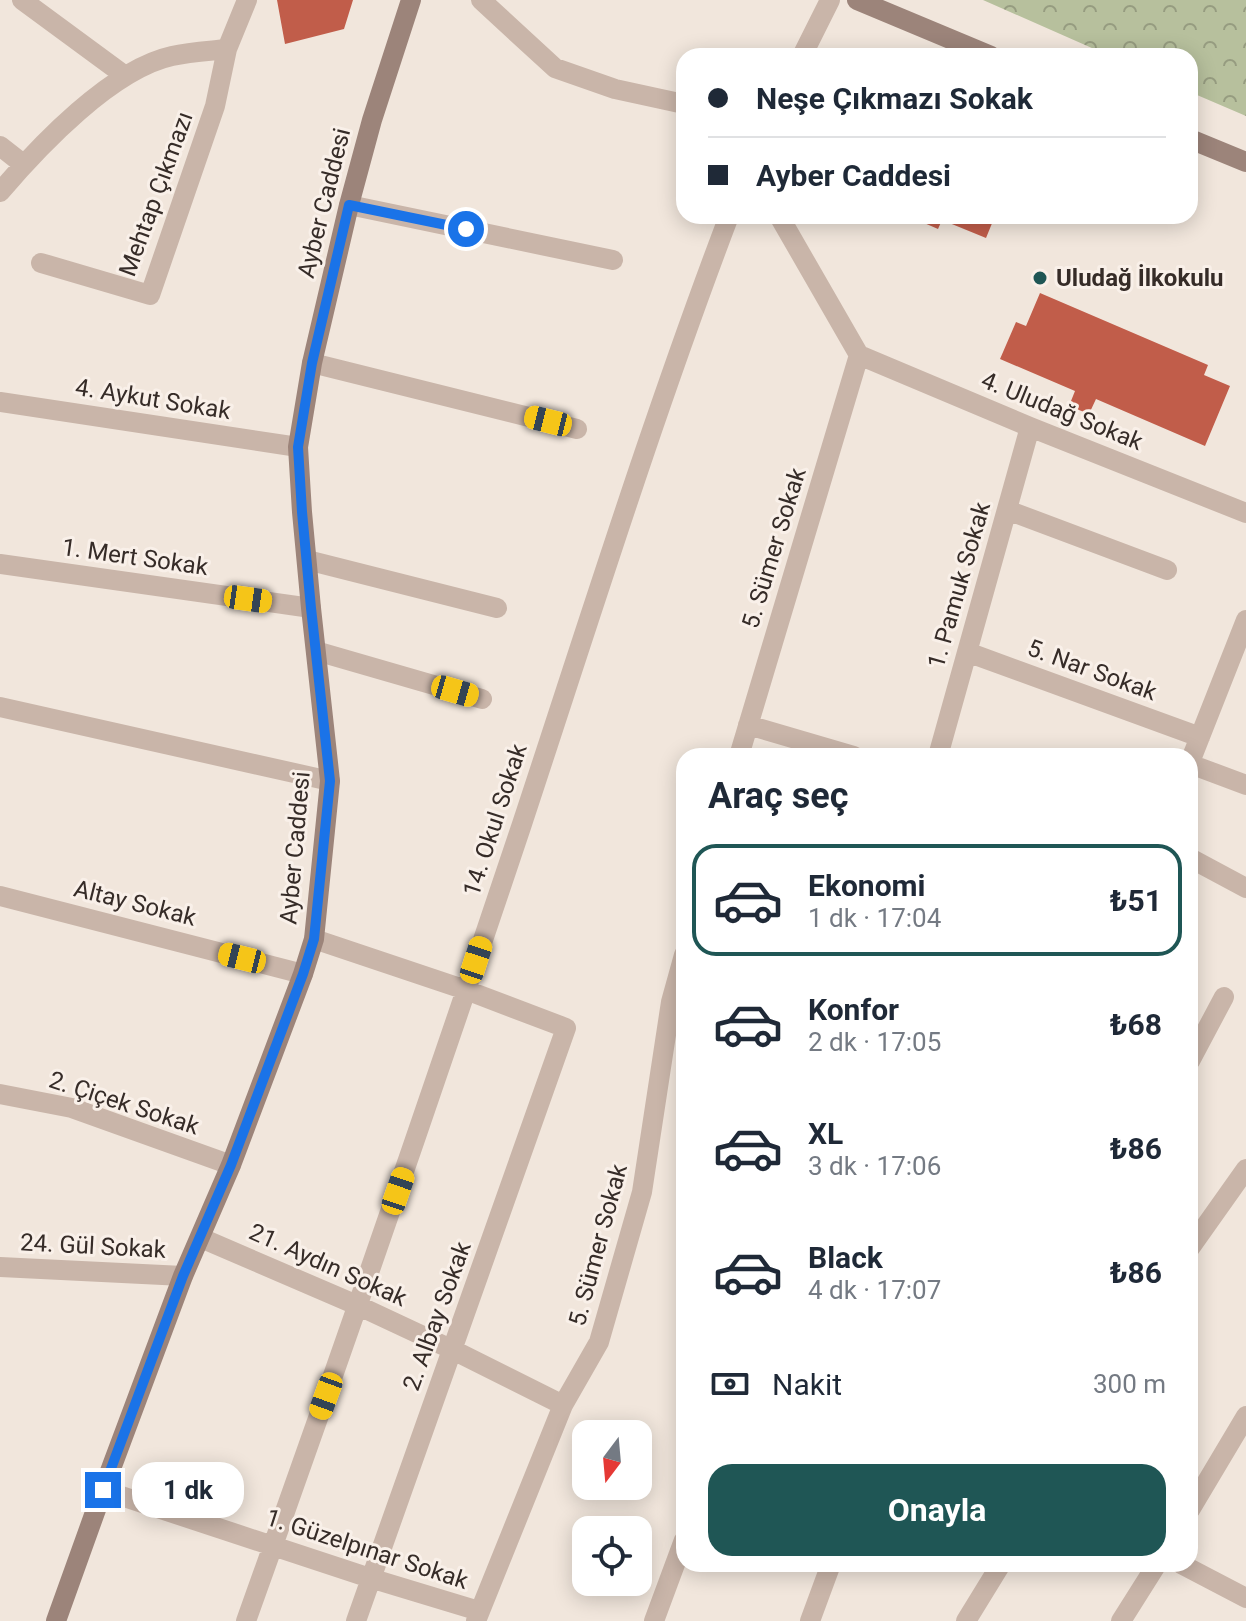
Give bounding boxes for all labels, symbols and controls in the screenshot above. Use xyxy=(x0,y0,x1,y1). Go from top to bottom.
text: Neşe Çıkmazı Sokak xyxy=(756,81,1033,116)
street label: Mehtap Çıkmazı xyxy=(113,108,199,280)
street label: Ayber Caddesi xyxy=(292,125,356,281)
text: Ayber Caddesi xyxy=(756,158,951,193)
route start xyxy=(448,211,484,247)
place label: Uludağ İlkokulu xyxy=(1056,264,1223,292)
marker: Uludağ İlkokulu xyxy=(1031,269,1049,287)
street label: 4. Uludağ Sokak xyxy=(977,366,1148,456)
street label: 4. Aykut Sokak xyxy=(73,373,233,425)
car xyxy=(522,404,574,438)
street label: 5. Sümer Sokak xyxy=(736,464,812,632)
street label: 1. Pamuk Sokak xyxy=(922,498,996,671)
street label: 1. Mert Sokak xyxy=(60,533,211,581)
car xyxy=(223,584,273,614)
street label: 5. Nar Sokak xyxy=(1024,634,1161,707)
car xyxy=(429,673,481,709)
street label: 14. Okul Sokak xyxy=(457,740,533,900)
street label: Ayber Caddesi xyxy=(274,770,316,926)
text: Araç seç xyxy=(708,775,848,817)
icon: car xyxy=(712,864,784,936)
text: Ekonomi xyxy=(808,868,926,903)
street label: Altay Sokak xyxy=(71,874,200,932)
text: ₺51 xyxy=(1110,883,1162,918)
text: 1 dk · 17:04 xyxy=(808,903,941,933)
car xyxy=(457,933,495,987)
car xyxy=(216,941,268,975)
icon: car xyxy=(712,988,784,1060)
text: Konfor xyxy=(808,992,899,1027)
text: ₺68 xyxy=(1110,1007,1162,1042)
text: 2 dk · 17:05 xyxy=(808,1027,941,1057)
street label: 2. Çiçek Sokak xyxy=(46,1066,203,1141)
icon: car xyxy=(712,1112,784,1184)
text: XL xyxy=(808,1116,843,1151)
text: ₺86 xyxy=(1110,1131,1162,1166)
text: 3 dk · 17:06 xyxy=(808,1151,941,1181)
street label: 5. Sümer Sokak xyxy=(563,1160,633,1329)
car xyxy=(379,1164,417,1218)
street label: 21. Aydın Sokak xyxy=(245,1218,412,1313)
street label: 24. Gül Sokak xyxy=(19,1228,167,1264)
icon: car xyxy=(712,1236,784,1308)
street label: 2. Albay Sokak xyxy=(397,1237,477,1394)
text: Black xyxy=(808,1240,883,1275)
text: ₺86 xyxy=(1110,1255,1162,1290)
text: 4 dk · 17:07 xyxy=(808,1275,941,1305)
icon: cash xyxy=(708,1362,752,1406)
text: Nakit xyxy=(772,1367,842,1402)
car xyxy=(307,1369,345,1423)
text: 300 m xyxy=(1093,1369,1166,1399)
north arrow xyxy=(572,1420,652,1500)
map controls xyxy=(572,1420,652,1596)
callout: 1 dk xyxy=(131,1462,243,1518)
button: Onayla xyxy=(708,1464,1166,1556)
route end xyxy=(85,1472,121,1508)
text: 1 dk xyxy=(163,1475,213,1505)
street label: 1. Güzelpınar Sokak xyxy=(262,1503,472,1595)
button: locate xyxy=(572,1516,652,1596)

